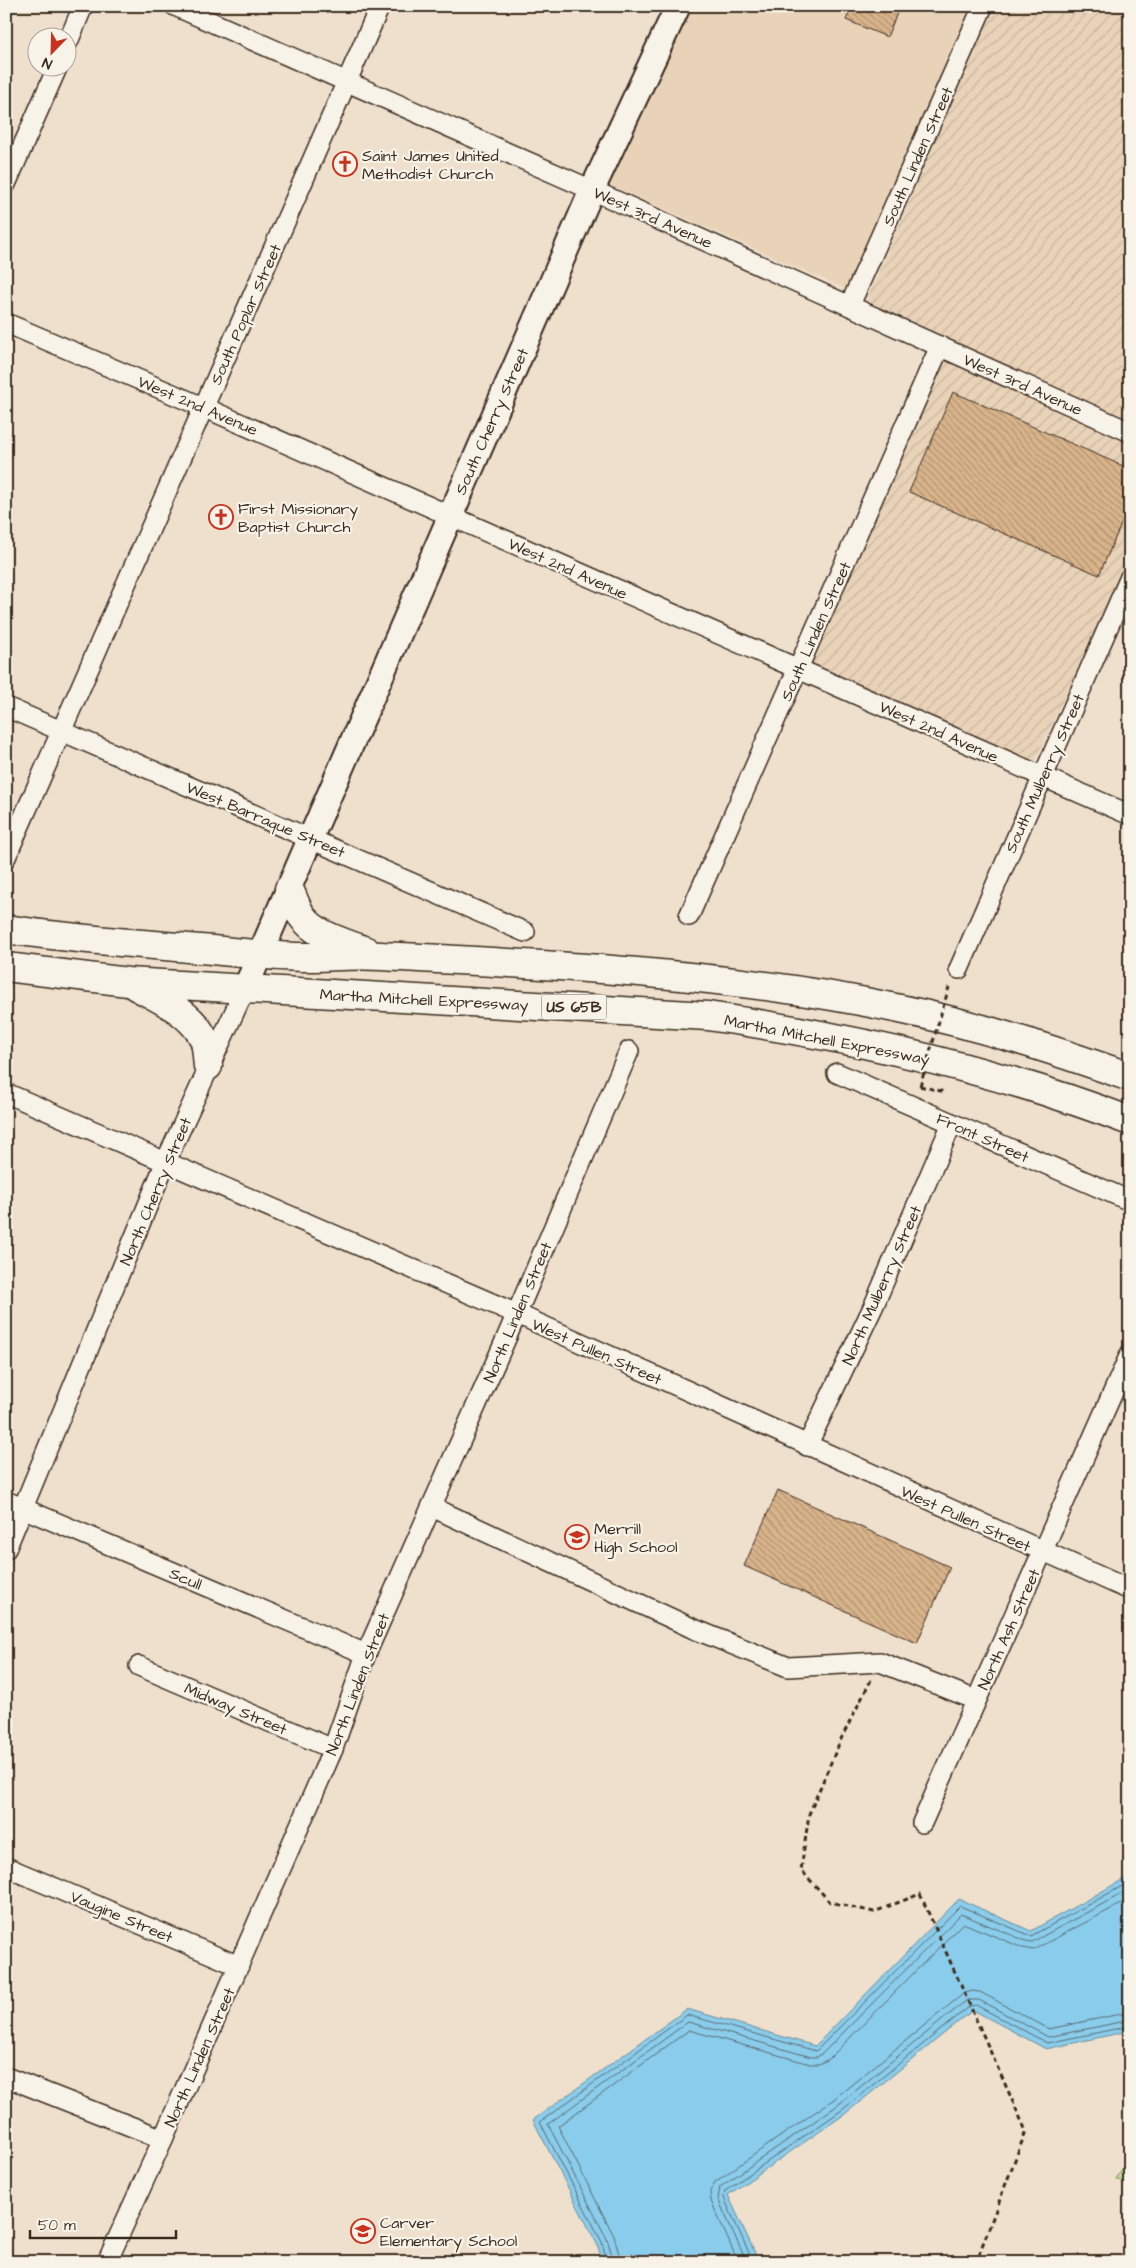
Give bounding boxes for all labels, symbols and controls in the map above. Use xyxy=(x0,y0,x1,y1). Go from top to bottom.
north arrow xyxy=(28,28,78,78)
text: N xyxy=(39,52,55,74)
street label: South Linden Street xyxy=(877,83,959,230)
place label: Saint James United Methodist Church xyxy=(362,145,499,185)
church icon: Saint James United Methodist Church xyxy=(332,151,358,177)
street label: West 3rd Avenue xyxy=(590,182,716,254)
street label: South Poplar Street xyxy=(205,240,287,388)
street label: South Cherry Street xyxy=(450,344,535,499)
street label: West 3rd Avenue xyxy=(960,349,1086,421)
street label: West 2nd Avenue xyxy=(134,371,261,441)
place label: First Missionary Baptist Church xyxy=(238,498,358,538)
church icon: First Missionary Baptist Church xyxy=(208,504,234,530)
street label: West 2nd Avenue xyxy=(504,533,631,605)
street label: South Linden Street xyxy=(775,558,857,705)
street label: South Mulberry Street xyxy=(1000,690,1091,857)
street label: West 2nd Avenue xyxy=(875,696,1002,768)
street label: West Barraque Street xyxy=(183,776,349,864)
street label: Martha Mitchell Expressway xyxy=(319,984,529,1017)
road number: US 65B xyxy=(542,994,606,1020)
street label: Martha Mitchell Expressway xyxy=(722,1009,932,1072)
street label: Front Street xyxy=(933,1108,1033,1168)
street label: North Cherry Street xyxy=(115,1114,198,1269)
street label: North Mulberry Street xyxy=(837,1202,928,1369)
street label: North Linden Street xyxy=(478,1238,558,1386)
street label: West Pullen Street xyxy=(528,1313,666,1391)
street label: West Pullen Street xyxy=(897,1480,1035,1558)
place label: Merrill High School xyxy=(594,1518,678,1559)
school or university icon: Merrill High School xyxy=(564,1524,590,1550)
street label: Scull xyxy=(166,1562,205,1596)
street label: North Ash Street xyxy=(972,1565,1046,1694)
street label: North Linden Street xyxy=(321,1610,395,1759)
street label: Midway Street xyxy=(181,1677,291,1742)
street label: Vaugine Street xyxy=(67,1885,177,1950)
street label: North Linden Street xyxy=(159,1984,241,2131)
scale bar xyxy=(30,2208,176,2240)
place label: Carver Elementary School xyxy=(380,2212,517,2253)
text: 50 m xyxy=(38,2215,76,2236)
school or university icon: Carver Elementary School xyxy=(350,2218,376,2244)

